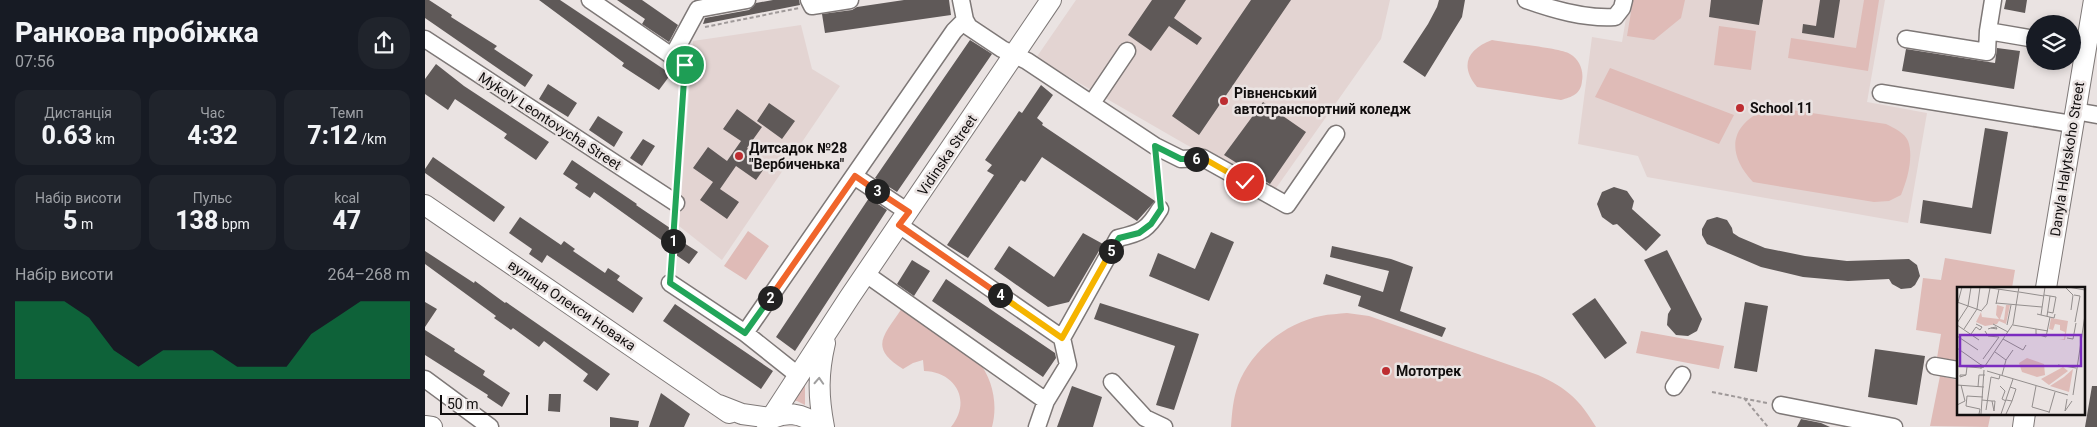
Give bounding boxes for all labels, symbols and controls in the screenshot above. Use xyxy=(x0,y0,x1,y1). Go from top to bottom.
map controls xyxy=(2026,15,2081,70)
button: layers xyxy=(2026,15,2081,70)
text: Ранкова пробіжка xyxy=(15,16,259,49)
button: share xyxy=(358,17,410,69)
pin xyxy=(664,44,706,86)
icon: arrive xyxy=(671,51,699,79)
text: 07:56 xyxy=(15,52,55,71)
street label: Mykoly Leontovycha Street xyxy=(476,69,625,173)
street label: Danyla Halytskoho Street xyxy=(2047,80,2087,237)
place label: Рівненський автотранспортний коледж xyxy=(1234,85,1411,117)
marker: Рівненський автотранспортний коледж xyxy=(1218,95,1230,107)
place label: School 11 xyxy=(1750,100,1813,116)
marker: School 11 xyxy=(1734,102,1746,114)
text: Дистанція xyxy=(44,105,112,121)
text: Час xyxy=(200,105,225,121)
text: Темп xyxy=(330,105,364,121)
street label: Vidinska Street xyxy=(914,111,980,198)
text: 0.63 xyxy=(41,121,92,150)
text: 4:32 xyxy=(187,121,238,150)
text: 7:12 xyxy=(307,121,358,150)
text: km xyxy=(92,131,115,147)
text: /km xyxy=(358,131,386,147)
place label: Дитсадок №28 "Вербиченька" xyxy=(749,140,847,172)
pin: 6 xyxy=(1183,146,1209,172)
marker: Дитсадок №28 "Вербиченька" xyxy=(733,150,745,162)
text: 6 xyxy=(1192,151,1201,167)
pin xyxy=(1224,161,1266,203)
icon: check xyxy=(1231,168,1259,196)
pin: 3 xyxy=(865,178,889,204)
text: 3 xyxy=(873,183,882,199)
text: Набір висоти xyxy=(35,190,121,206)
text: Пульс xyxy=(193,190,232,206)
text: kcal xyxy=(334,190,359,206)
text: 5 xyxy=(63,206,78,235)
text: 138 xyxy=(175,206,218,235)
text: 47 xyxy=(332,206,361,235)
text: m xyxy=(78,216,93,232)
text: bpm xyxy=(218,216,250,232)
pin: 1 xyxy=(661,228,685,254)
text: 1 xyxy=(669,233,678,249)
pin: 5 xyxy=(1099,238,1123,264)
text: 5 xyxy=(1107,243,1116,259)
street label: вулиця Олекси Новака xyxy=(505,256,639,354)
text: Набір висоти xyxy=(15,265,113,284)
text: 264–268 m xyxy=(328,265,410,284)
pin: 4 xyxy=(987,282,1013,308)
pin: 2 xyxy=(757,286,783,310)
text: 4 xyxy=(996,287,1005,303)
inset map xyxy=(1957,287,2085,414)
text: 2 xyxy=(766,290,775,306)
place label: Мототрек xyxy=(1396,363,1461,379)
marker: Мототрек xyxy=(1380,365,1392,377)
one-way arrow xyxy=(814,376,825,384)
scale bar xyxy=(440,392,527,415)
text: 50 m xyxy=(447,396,479,412)

